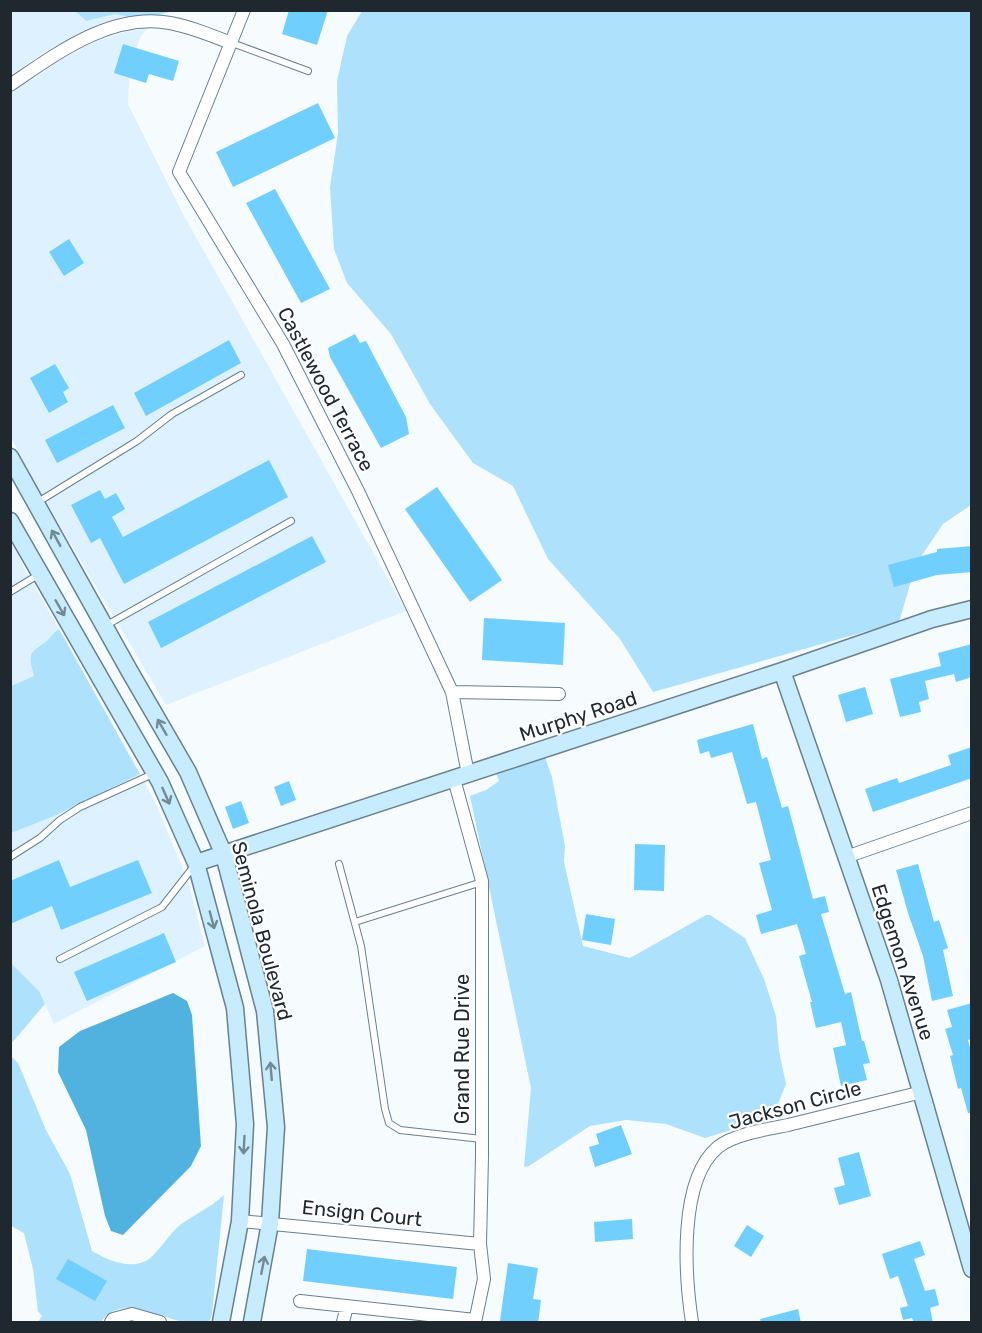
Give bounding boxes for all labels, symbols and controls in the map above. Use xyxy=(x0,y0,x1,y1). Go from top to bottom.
street label: Castlewood Terrace xyxy=(273,303,379,475)
one-way arrow xyxy=(50,530,61,548)
one-way arrow xyxy=(55,599,67,616)
street label: Murphy Road xyxy=(516,686,640,746)
one-way arrow xyxy=(155,719,167,736)
one-way arrow xyxy=(162,787,173,805)
street label: Seminola Boulevard xyxy=(227,839,297,1023)
street label: Edgemon Avenue xyxy=(866,881,940,1043)
one-way arrow xyxy=(206,910,218,929)
street label: Grand Rue Drive xyxy=(450,974,474,1124)
one-way arrow xyxy=(265,1062,276,1082)
street label: Jackson Circle xyxy=(726,1076,864,1134)
one-way arrow xyxy=(238,1134,249,1154)
street label: Ensign Court xyxy=(301,1195,423,1231)
one-way arrow xyxy=(257,1256,268,1275)

